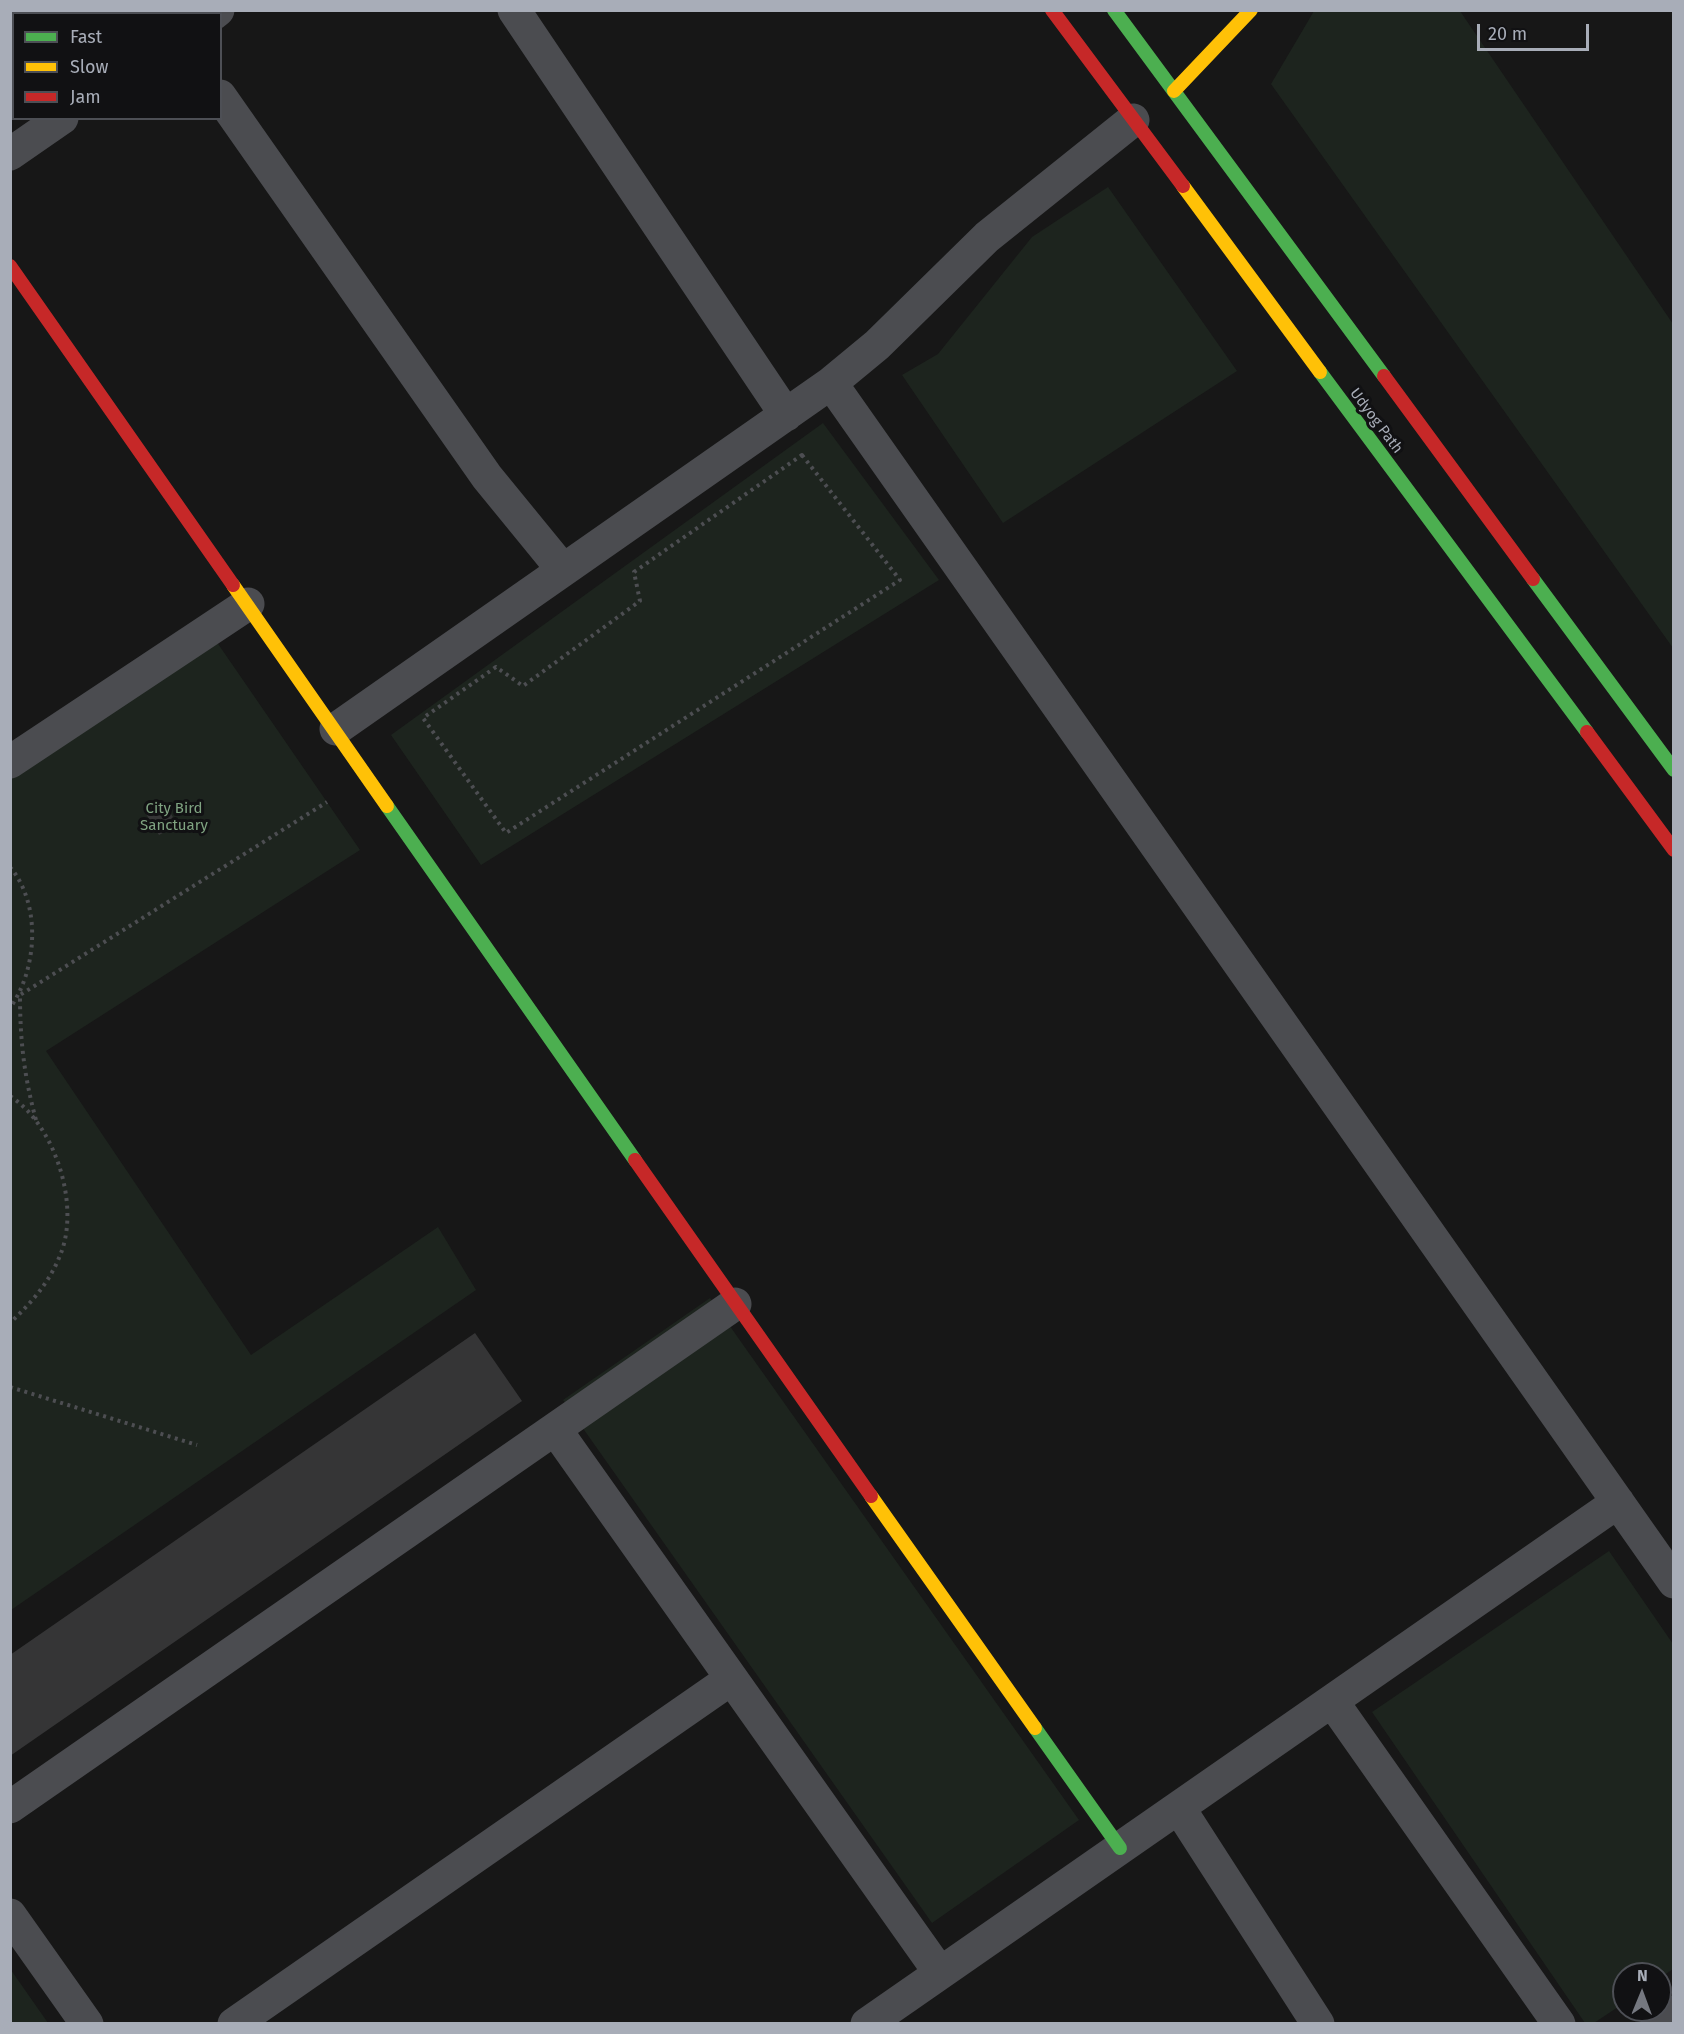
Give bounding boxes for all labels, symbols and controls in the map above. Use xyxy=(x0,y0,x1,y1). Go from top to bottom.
legend xyxy=(12,12,222,120)
scale bar xyxy=(1480,12,1592,50)
text: 20 m xyxy=(1488,23,1527,45)
text: Fast xyxy=(70,26,102,48)
text: Slow xyxy=(70,56,108,78)
text: Jam xyxy=(70,86,101,108)
street label: Udyog Path xyxy=(1346,385,1406,457)
park label: City Bird Sanctuary xyxy=(140,800,208,835)
north arrow xyxy=(1612,1962,1672,2022)
text: N xyxy=(1637,1966,1648,1985)

